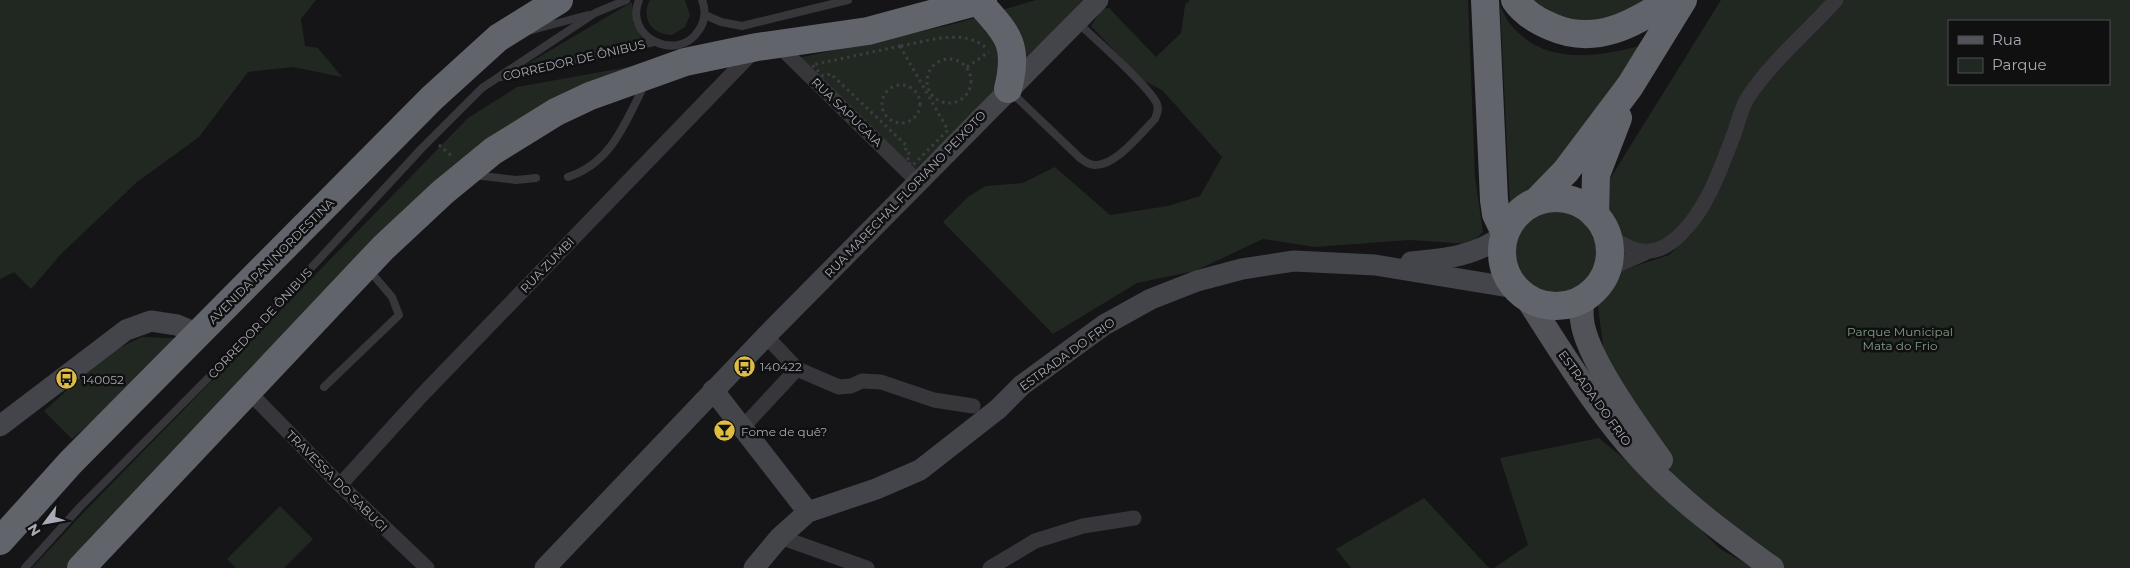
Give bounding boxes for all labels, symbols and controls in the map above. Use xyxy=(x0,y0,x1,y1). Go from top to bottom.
legend xyxy=(1948,20,2110,85)
text: Rua xyxy=(1992,30,2022,49)
street label: CORREDOR DE ÔNIBUS xyxy=(501,36,647,84)
text: Parque xyxy=(1992,55,2047,74)
street label: RUA SAPUCAIA xyxy=(808,74,886,150)
street label: RUA MARECHAL FLORIANO PEIXOTO xyxy=(821,107,989,281)
street label: AVENIDA PAN NORDESTINA xyxy=(205,195,337,327)
street label: RUA ZUMBI xyxy=(517,234,577,296)
street label: CORREDOR DE ÔNIBUS xyxy=(205,265,315,381)
street label: ESTRADA DO FRIO xyxy=(1016,314,1118,394)
park label: Parque Municipal Mata do Frio xyxy=(1847,324,1953,353)
street label: ESTRADA DO FRIO xyxy=(1555,347,1635,449)
bus stop icon: 140422 xyxy=(732,354,756,378)
place label: 140422 xyxy=(760,359,802,374)
bus stop icon: 140052 xyxy=(54,367,78,391)
place label: 140052 xyxy=(82,372,124,387)
bar icon: Fome de quê? xyxy=(713,419,737,443)
place label: Fome de quê? xyxy=(741,424,827,439)
street label: TRAVESSA DO SABUGI xyxy=(283,427,391,535)
north arrow xyxy=(20,498,70,548)
text: N xyxy=(23,520,45,539)

